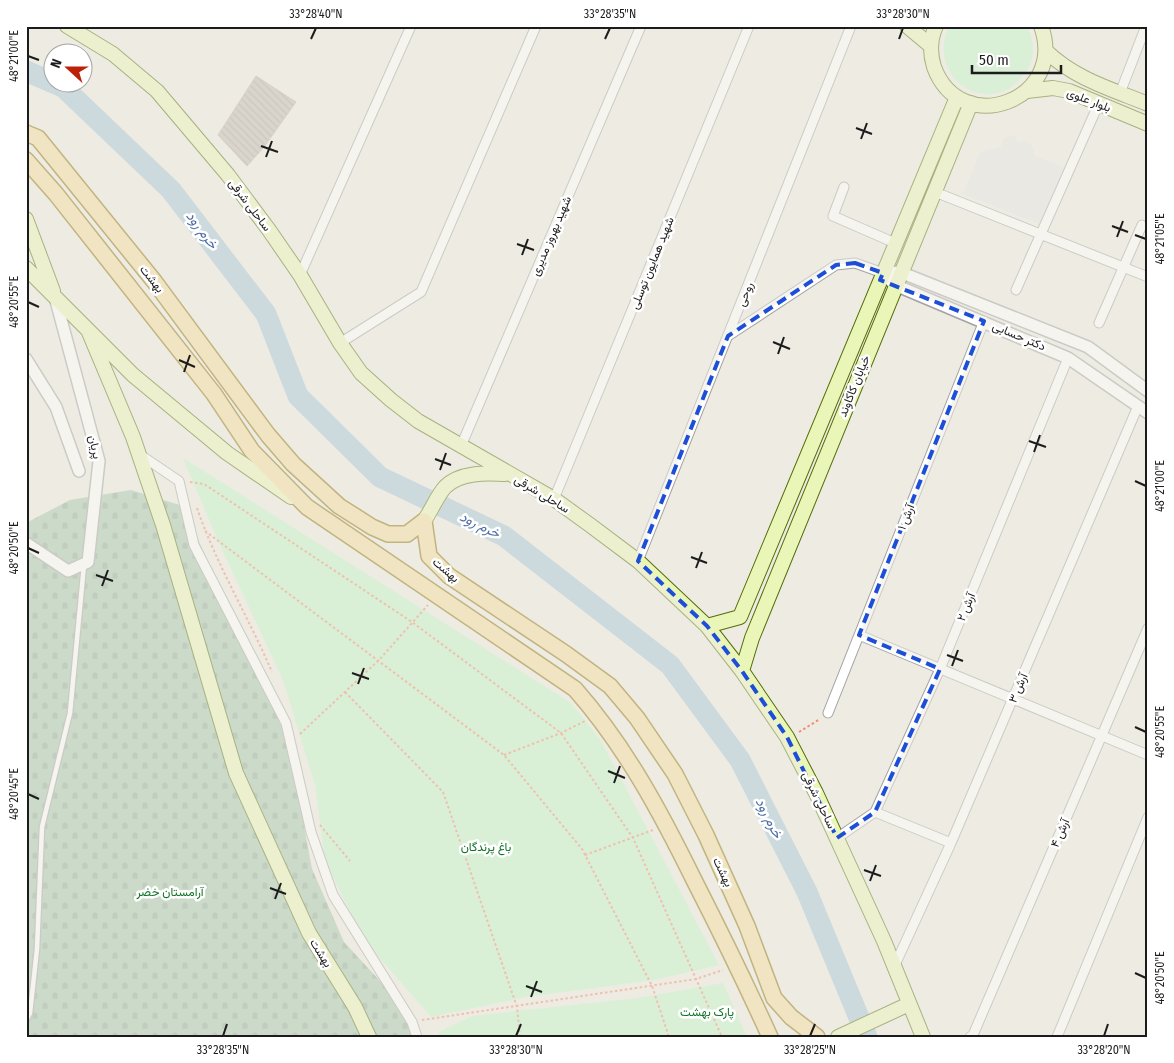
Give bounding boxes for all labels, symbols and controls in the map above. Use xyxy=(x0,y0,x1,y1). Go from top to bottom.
text: 33°28'40"N xyxy=(289,7,343,21)
text: 33°28'35"N xyxy=(584,7,636,21)
text: 33°28'30"N xyxy=(876,7,930,21)
text: 48°21'00"E xyxy=(7,30,21,82)
north arrow xyxy=(42,42,92,92)
scale bar xyxy=(972,42,1060,74)
text: 50 m xyxy=(979,51,1009,69)
text: N xyxy=(47,57,66,70)
street label: بلوار علوی xyxy=(1065,85,1113,116)
street label: ساحلی شرقی xyxy=(225,176,274,234)
street label: شهید بهروز مدیری xyxy=(528,194,575,278)
water label: خرم رود xyxy=(182,208,222,253)
text: 48°21'05"E xyxy=(1153,213,1167,265)
street label: شهید همایون توسلی xyxy=(627,215,678,311)
street label: بهشت xyxy=(136,263,167,296)
text: 48°20'55"E xyxy=(7,276,21,328)
street label: روحی xyxy=(734,280,757,309)
street label: دکتر حسابی xyxy=(990,319,1048,354)
street label: خیابان کاکاوند xyxy=(835,353,874,419)
street label: پریان xyxy=(85,434,104,460)
text: 48°21'00"E xyxy=(1153,460,1167,512)
street label: ساحلی شرقی xyxy=(511,472,572,517)
street label: آرش ۱ xyxy=(895,501,919,532)
water label: خرم رود xyxy=(457,508,503,543)
text: 48°20'50"E xyxy=(7,521,21,575)
street label: بهشت xyxy=(429,555,462,586)
street label: آرش ۲ xyxy=(954,590,979,624)
street label: آرش ۳ xyxy=(1006,670,1032,705)
text: 48°20'55"E xyxy=(1153,706,1167,758)
text: 48°20'45"E xyxy=(7,768,21,820)
street label: ساحلی شرقی xyxy=(798,769,839,831)
water label: خرم رود xyxy=(751,795,787,842)
street label: آرش ۴ xyxy=(1048,815,1074,850)
park label: باغ پرندگان xyxy=(461,840,511,856)
street label: بهشت xyxy=(709,855,736,889)
park label: آرامستان خضر xyxy=(135,885,205,900)
street label: بهشت xyxy=(306,936,335,970)
text: 48°20'50"E xyxy=(1153,951,1167,1005)
park label: پارک بهشت xyxy=(680,1005,734,1020)
text: 33°28'35"N xyxy=(197,1043,249,1057)
text: 33°28'30"N xyxy=(489,1043,543,1057)
text: 33°28'25"N xyxy=(784,1043,836,1057)
text: 33°28'20"N xyxy=(1077,1043,1131,1057)

